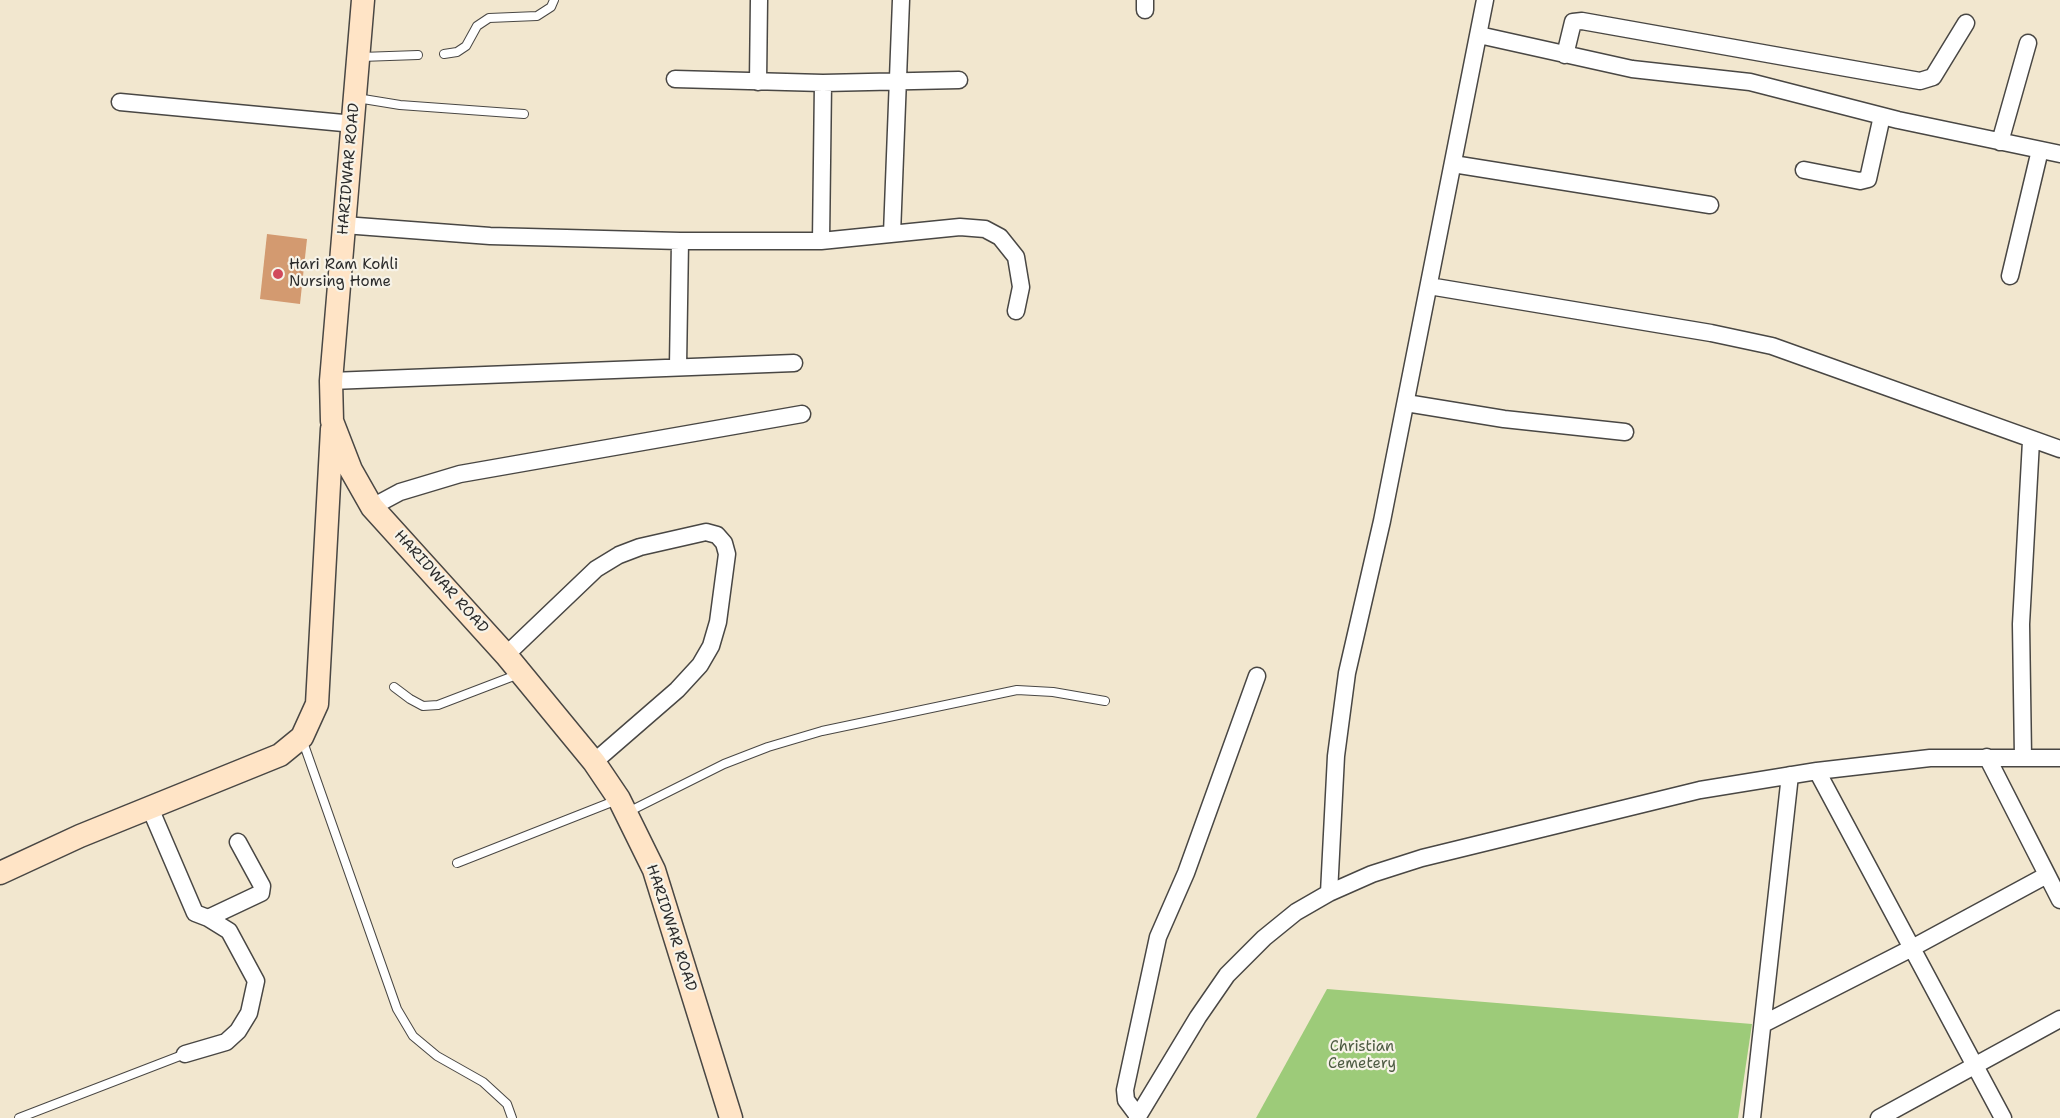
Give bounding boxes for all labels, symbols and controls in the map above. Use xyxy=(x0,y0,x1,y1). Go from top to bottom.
street label: HARIDWAR ROAD xyxy=(334,102,364,236)
place label: Hari Ram Kohli Nursing Home xyxy=(289,256,398,291)
marker: Hari Ram Kohli Nursing Home xyxy=(271,267,285,281)
street label: HARIDWAR ROAD xyxy=(390,527,492,637)
street label: HARIDWAR ROAD xyxy=(642,862,700,994)
park label: Christian Cemetery xyxy=(1328,1038,1396,1073)

